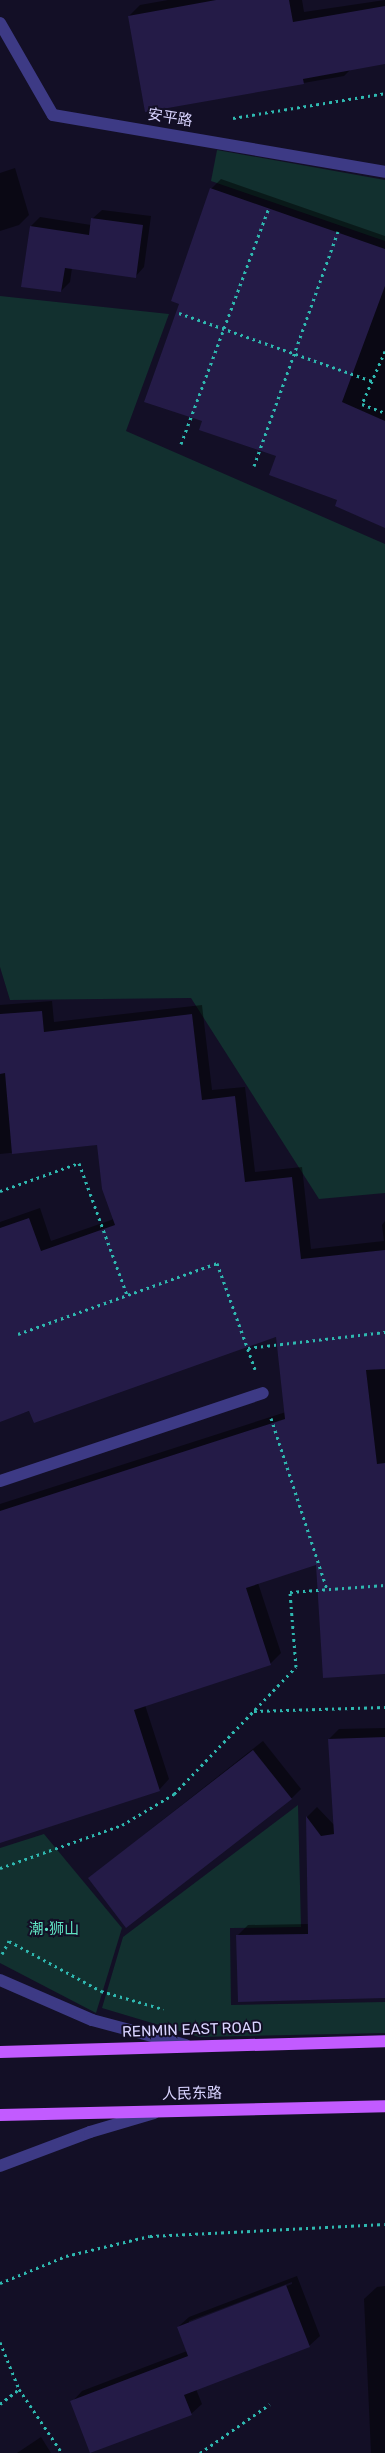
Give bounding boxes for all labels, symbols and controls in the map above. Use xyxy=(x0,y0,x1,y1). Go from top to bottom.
street label: 安平路 xyxy=(146,106,194,130)
park label: 潮·狮山 xyxy=(29,1921,79,1939)
street label: RENMIN EAST ROAD xyxy=(122,2019,262,2041)
street label: 人民东路 xyxy=(162,2084,222,2104)

